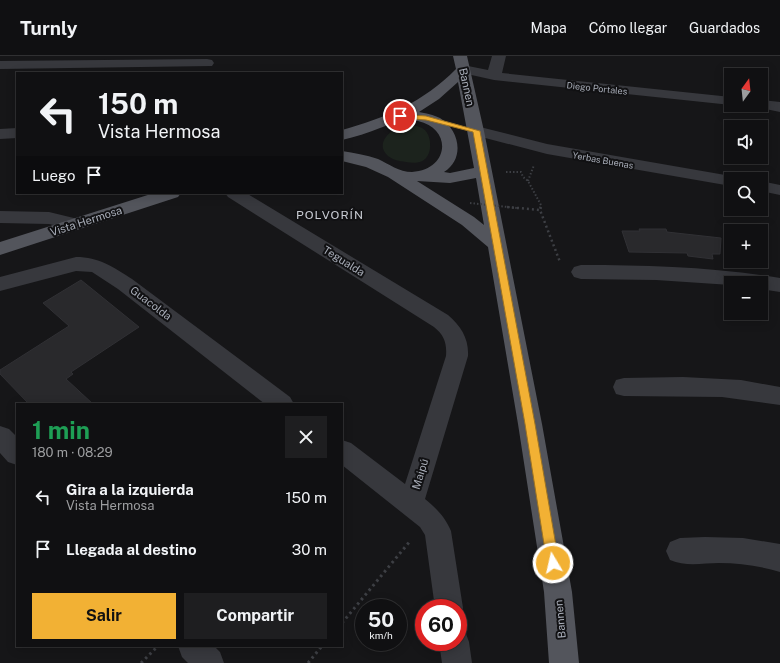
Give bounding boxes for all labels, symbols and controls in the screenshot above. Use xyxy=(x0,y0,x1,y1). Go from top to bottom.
text: Turnly xyxy=(20,17,77,39)
text: Mapa xyxy=(531,20,567,36)
text: Cómo llegar xyxy=(589,20,667,36)
text: Guardados xyxy=(689,20,760,36)
street label: Bannen xyxy=(457,67,477,107)
north arrow xyxy=(724,68,768,112)
map controls xyxy=(724,68,768,320)
street label: Diego Portales xyxy=(566,79,628,97)
text: 150 m xyxy=(98,87,178,120)
icon: left xyxy=(32,88,84,140)
pin xyxy=(383,99,417,133)
icon: arrive xyxy=(389,105,411,127)
button: sound xyxy=(724,120,768,164)
text: Vista Hermosa xyxy=(98,121,220,142)
street label: Yerbas Buenas xyxy=(572,149,635,171)
icon: arrive xyxy=(83,164,105,186)
text: Luego xyxy=(32,167,75,184)
button: search xyxy=(724,172,768,216)
street label: Vista Hermosa xyxy=(49,204,123,238)
district label: POLVORÍN xyxy=(296,208,364,222)
button: + xyxy=(724,224,768,268)
street label: Tegualda xyxy=(321,244,367,278)
button: − xyxy=(724,276,768,320)
street label: Guacolda xyxy=(128,284,174,322)
text: 1 min xyxy=(32,416,90,444)
button: close xyxy=(285,416,327,458)
text: 180 m · 08:29 xyxy=(32,445,113,460)
street label: Maipú xyxy=(410,457,430,491)
text: Gira a la izquierda xyxy=(66,481,194,498)
icon: left xyxy=(32,486,54,508)
text: 150 m xyxy=(285,489,327,506)
text: Vista Hermosa xyxy=(66,498,154,513)
icon: arrive xyxy=(32,538,54,560)
text: Llegada al destino xyxy=(66,541,197,558)
text: 30 m xyxy=(292,541,327,558)
position arrow xyxy=(532,542,574,584)
button: Salir xyxy=(32,593,176,639)
button: Compartir xyxy=(184,593,327,639)
speed limit sign: 60 xyxy=(415,599,467,651)
street label: Bannen xyxy=(552,599,568,639)
text: 50 xyxy=(368,608,394,632)
text: km/h xyxy=(369,629,393,641)

